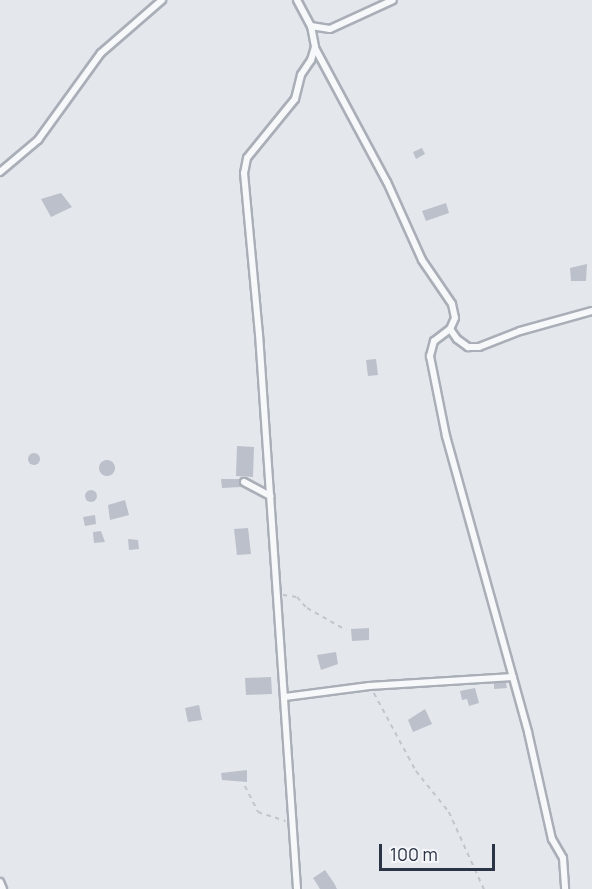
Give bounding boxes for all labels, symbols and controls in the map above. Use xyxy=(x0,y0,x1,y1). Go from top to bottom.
scale bar xyxy=(382,832,498,870)
text: 100 m xyxy=(390,842,438,866)

